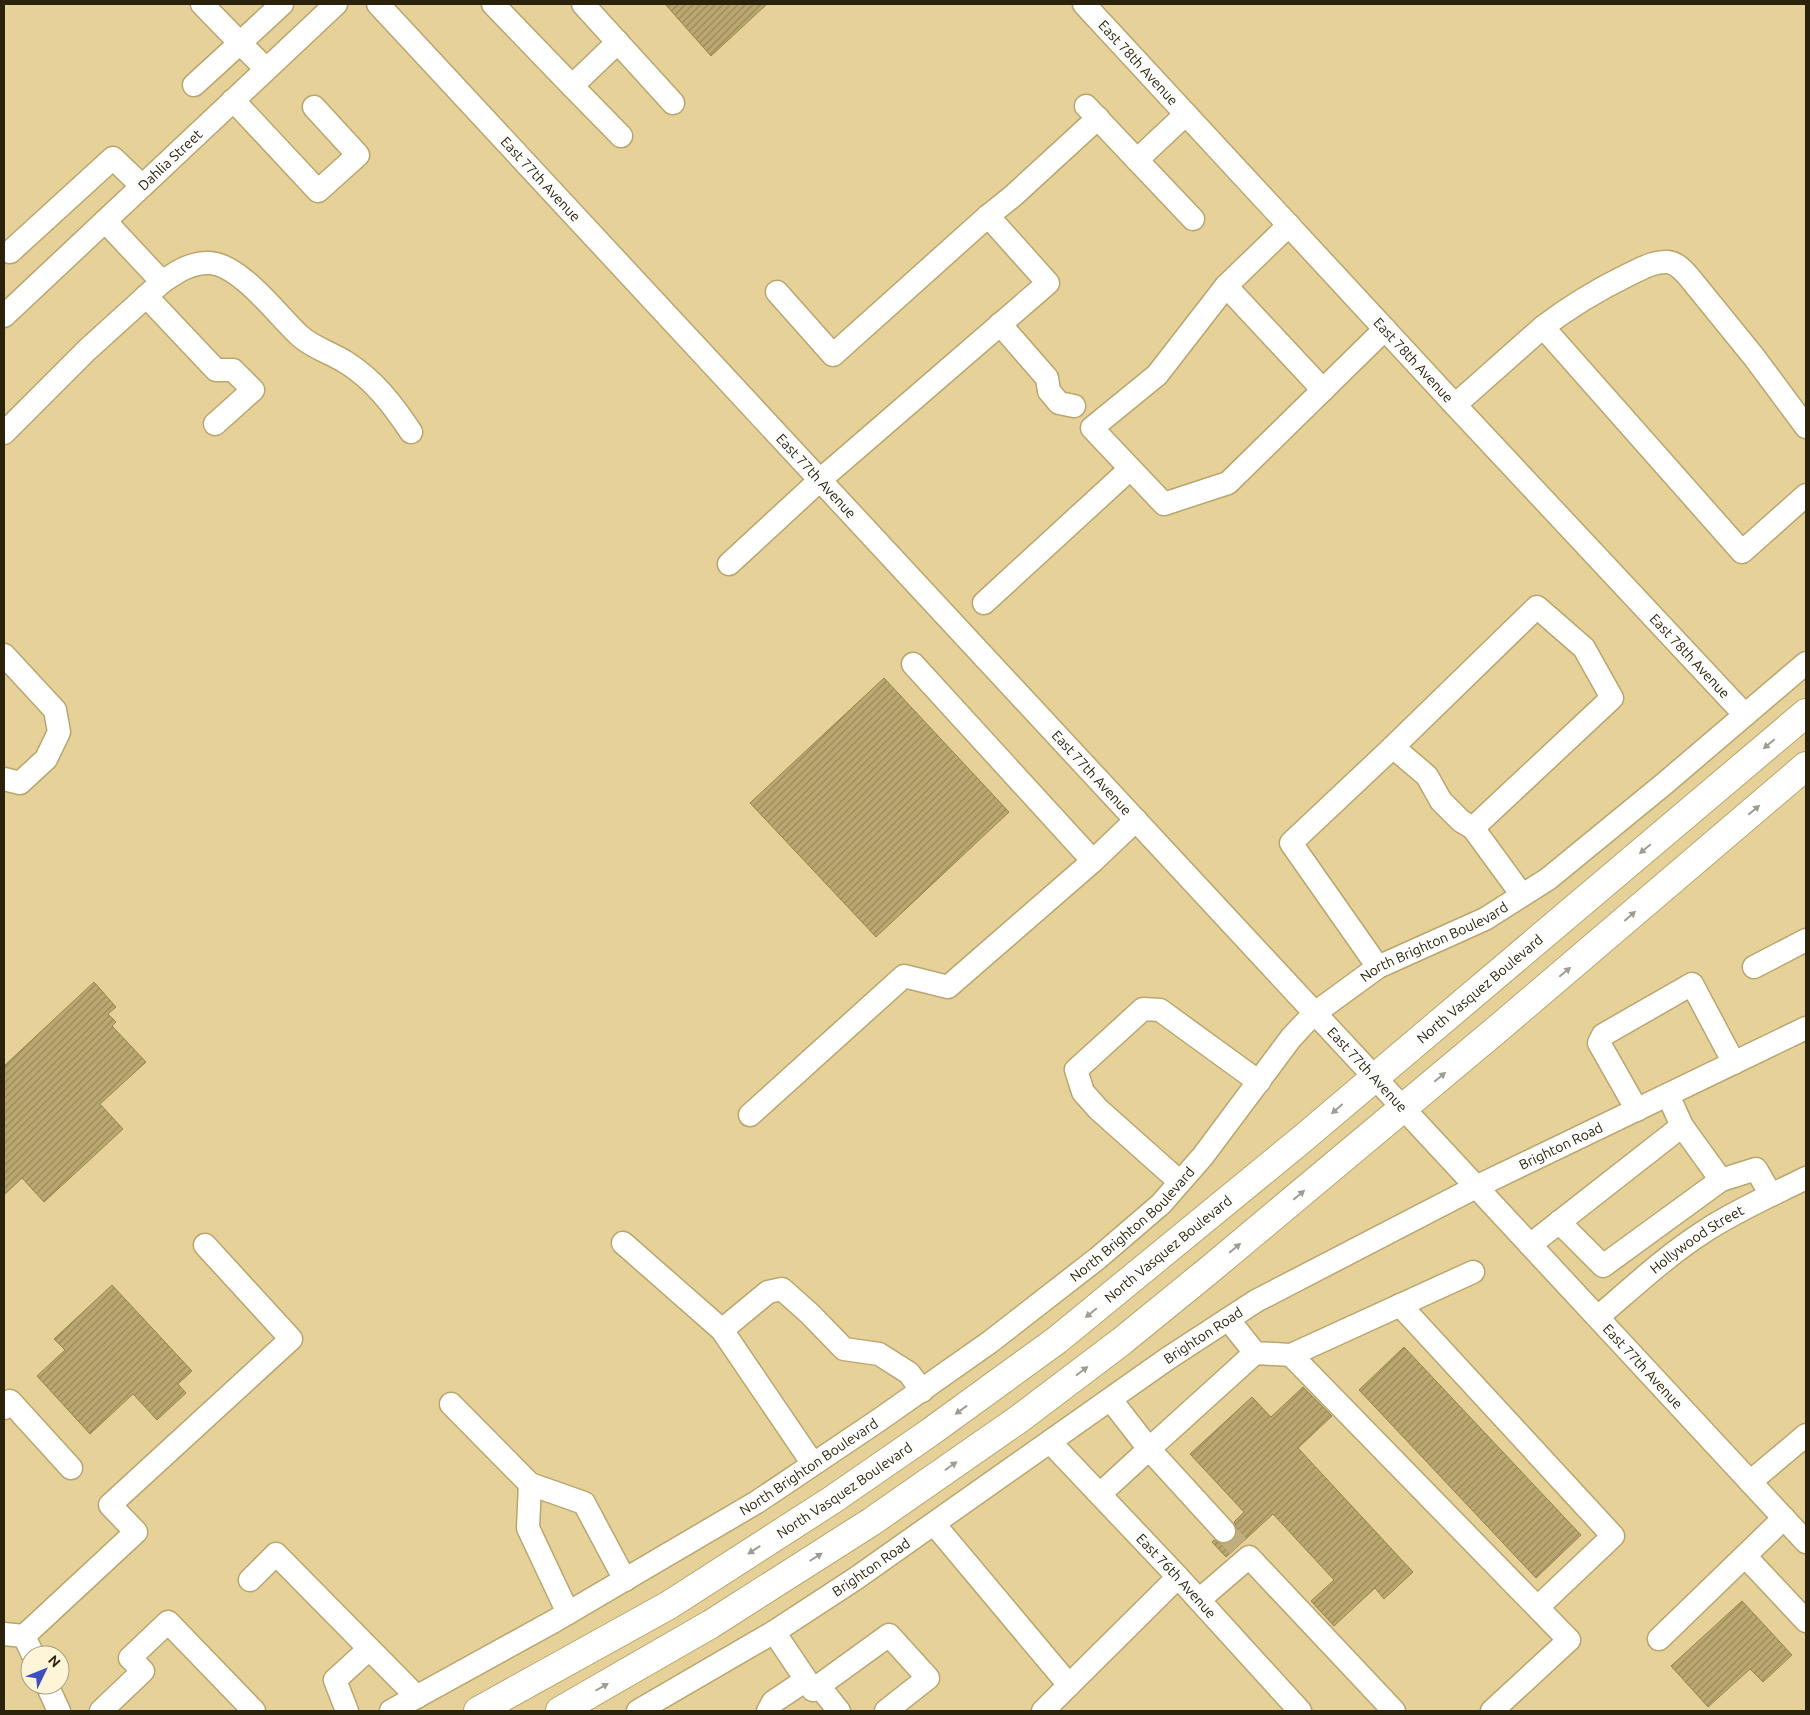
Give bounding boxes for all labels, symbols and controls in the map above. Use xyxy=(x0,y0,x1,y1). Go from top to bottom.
street label: East 78th Avenue xyxy=(1095,17,1181,108)
street label: Dahlia Street xyxy=(135,126,206,194)
street label: East 77th Avenue xyxy=(497,134,584,225)
street label: East 78th Avenue xyxy=(1370,314,1456,406)
street label: East 77th Avenue xyxy=(773,430,859,522)
street label: East 78th Avenue xyxy=(1647,611,1733,701)
street label: East 77th Avenue xyxy=(1049,727,1135,818)
one-way arrow xyxy=(1763,738,1775,749)
one-way arrow xyxy=(1747,804,1759,816)
one-way arrow xyxy=(1639,843,1651,854)
street label: North Brighton Boulevard xyxy=(1357,899,1511,985)
one-way arrow xyxy=(1624,910,1636,922)
street label: North Vasquez Boulevard xyxy=(1414,931,1546,1047)
one-way arrow xyxy=(1559,967,1571,978)
street label: East 77th Avenue xyxy=(1324,1024,1410,1115)
one-way arrow xyxy=(1434,1071,1447,1082)
one-way arrow xyxy=(1332,1103,1344,1115)
street label: Brighton Road xyxy=(1516,1119,1605,1173)
street label: North Brighton Boulevard xyxy=(1067,1164,1198,1285)
one-way arrow xyxy=(1292,1189,1305,1200)
street label: North Vasquez Boulevard xyxy=(1101,1192,1235,1306)
street label: Hollywood Street xyxy=(1647,1202,1747,1277)
one-way arrow xyxy=(1228,1243,1241,1254)
street label: Brighton Road xyxy=(1161,1304,1246,1367)
one-way arrow xyxy=(1084,1307,1097,1318)
street label: East 77th Avenue xyxy=(1600,1321,1686,1412)
one-way arrow xyxy=(1075,1365,1088,1376)
one-way arrow xyxy=(954,1405,968,1415)
street label: North Brighton Boulevard xyxy=(737,1415,881,1518)
street label: North Vasquez Boulevard xyxy=(774,1439,915,1542)
one-way arrow xyxy=(944,1461,958,1471)
street label: East 76th Avenue xyxy=(1133,1530,1219,1621)
street label: Brighton Road xyxy=(829,1535,913,1600)
one-way arrow xyxy=(747,1546,760,1555)
one-way arrow xyxy=(809,1552,823,1562)
north arrow xyxy=(20,1645,70,1695)
text: N xyxy=(45,1652,64,1670)
one-way arrow xyxy=(596,1682,609,1691)

